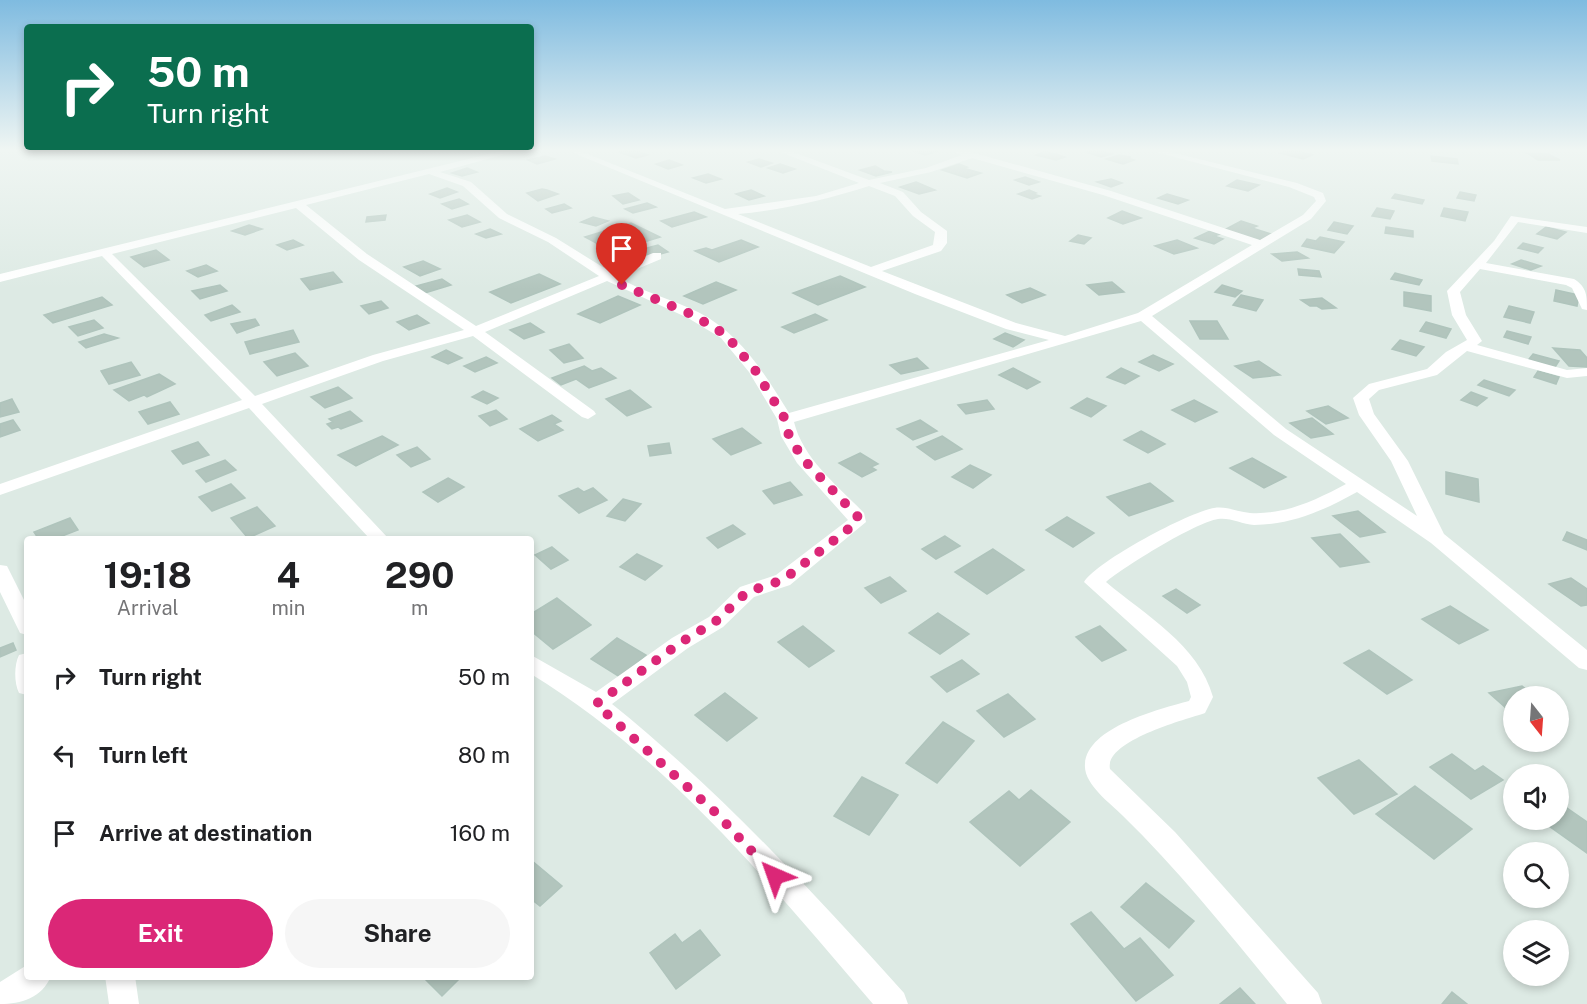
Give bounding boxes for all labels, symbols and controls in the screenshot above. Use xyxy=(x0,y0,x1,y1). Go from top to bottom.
text: 50 m xyxy=(147,47,250,96)
icon: right xyxy=(48,48,126,126)
text: Turn right xyxy=(147,97,270,129)
pin xyxy=(596,223,647,285)
icon: arrive xyxy=(605,232,638,265)
text: 19:18 xyxy=(103,554,192,596)
text: 4 xyxy=(277,554,300,596)
text: 290 xyxy=(385,554,454,596)
text: Arrival xyxy=(117,596,179,620)
text: min xyxy=(271,596,305,620)
text: m xyxy=(411,596,428,620)
icon: right xyxy=(48,661,81,694)
text: Turn right xyxy=(99,664,202,690)
text: 50 m xyxy=(458,664,510,690)
north arrow xyxy=(1503,686,1569,752)
map controls xyxy=(1503,686,1569,986)
icon: left xyxy=(48,739,81,772)
text: Turn left xyxy=(99,742,188,768)
text: 80 m xyxy=(458,742,510,768)
button: sound xyxy=(1503,764,1569,830)
icon: arrive xyxy=(48,817,81,850)
text: Arrive at destination xyxy=(99,820,312,846)
text: 160 m xyxy=(450,820,510,846)
button: search xyxy=(1503,842,1569,908)
position arrow xyxy=(743,844,807,908)
button: Exit xyxy=(48,899,273,968)
button: Share xyxy=(285,899,510,968)
button: layers xyxy=(1503,920,1569,986)

